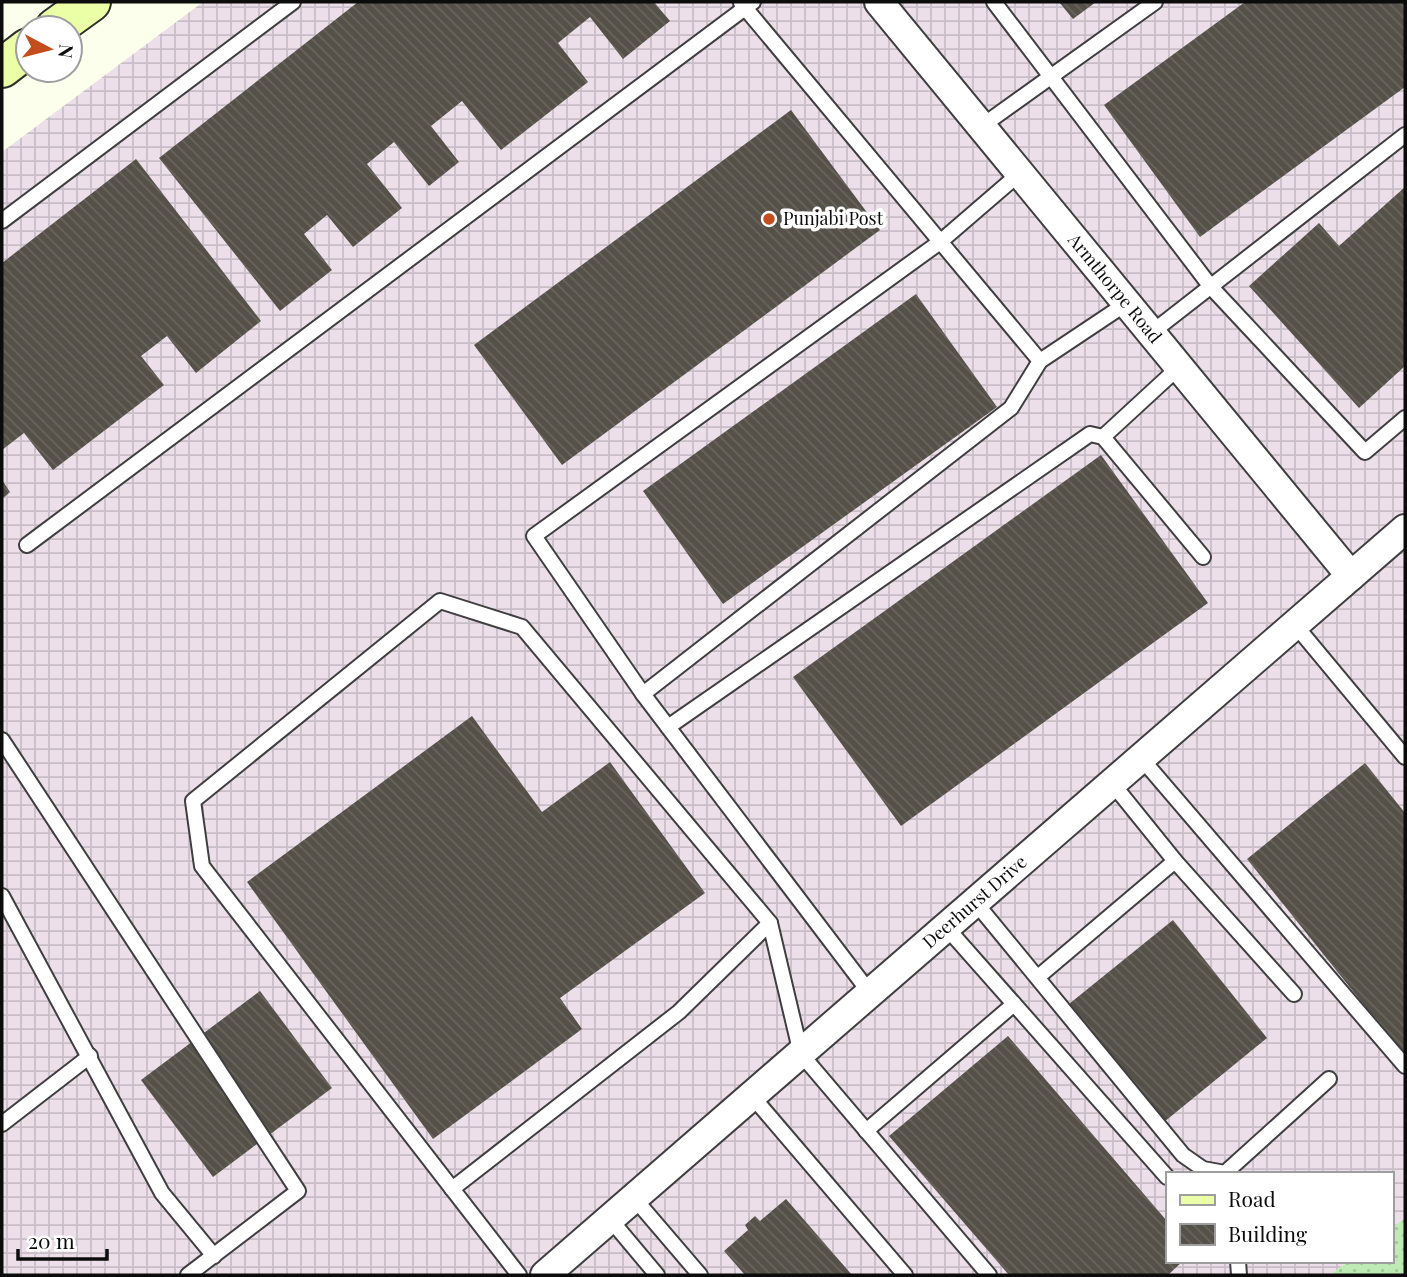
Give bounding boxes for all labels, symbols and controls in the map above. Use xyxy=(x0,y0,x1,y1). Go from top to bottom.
north arrow xyxy=(14,14,84,84)
text: N xyxy=(53,43,81,60)
place label: Punjabi Post xyxy=(783,206,884,230)
marker: Punjabi Post xyxy=(761,211,777,227)
street label: Armthorpe Road xyxy=(1063,227,1168,348)
street label: Deerhurst Drive xyxy=(917,850,1031,953)
legend xyxy=(1166,1172,1393,1263)
text: Road xyxy=(1228,1184,1276,1212)
scale bar xyxy=(18,1218,107,1262)
text: Building xyxy=(1228,1219,1307,1247)
text: 20 m xyxy=(28,1226,75,1254)

